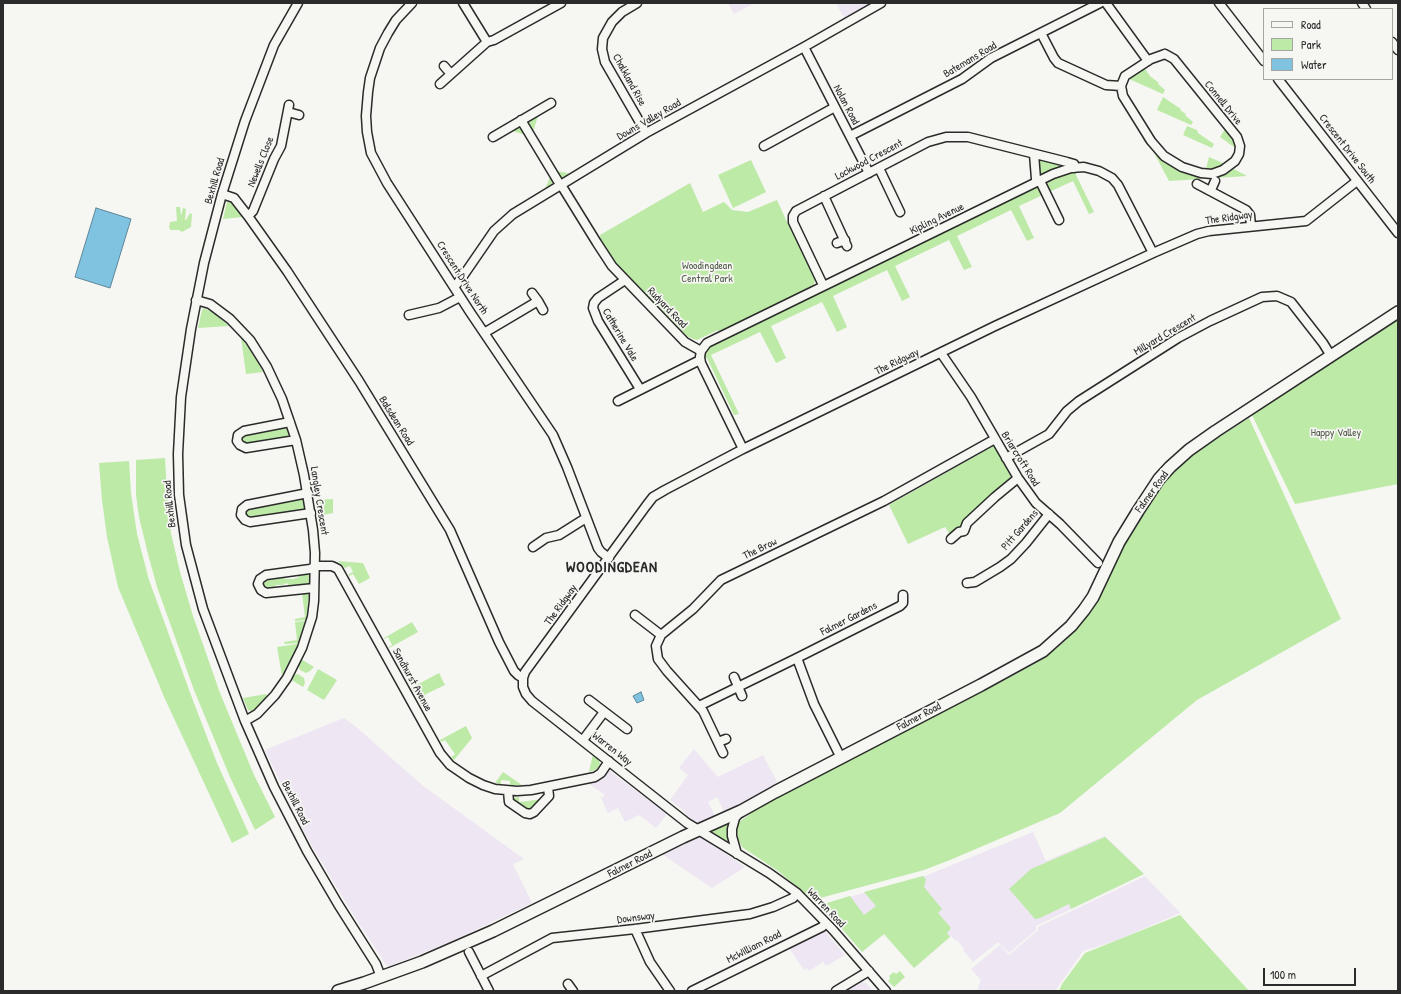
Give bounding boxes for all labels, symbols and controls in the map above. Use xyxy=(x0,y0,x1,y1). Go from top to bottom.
legend xyxy=(1263,8,1393,80)
text: Road xyxy=(1301,16,1321,33)
text: Park xyxy=(1301,36,1321,53)
street label: Batemans Road xyxy=(941,39,999,81)
street label: Chalkland Rise xyxy=(609,52,649,108)
text: Water xyxy=(1301,56,1327,73)
street label: Connell Drive xyxy=(1201,78,1245,128)
street label: Nolan Road xyxy=(830,83,862,127)
street label: Downs Valley Road xyxy=(615,96,683,144)
street label: Crescent Drive South xyxy=(1316,112,1378,186)
street label: Newells Close xyxy=(245,135,277,189)
street label: Lockwood Crescent xyxy=(833,137,905,183)
street label: Bexhill Road xyxy=(202,156,228,206)
street label: Kipling Avenue xyxy=(908,200,966,238)
street label: The Ridgway xyxy=(1205,208,1253,228)
street label: Crescent Drive North xyxy=(433,239,491,317)
park label: Woodingdean Central Park xyxy=(681,259,733,285)
street label: Rudyard Road xyxy=(644,285,690,331)
street label: Catherine Vale xyxy=(599,306,641,364)
street label: Millyard Crescent xyxy=(1132,311,1198,359)
street label: The Ridgway xyxy=(873,346,921,378)
street label: Balsdean Road xyxy=(376,394,416,448)
park label: Happy Valley xyxy=(1311,426,1361,440)
street label: Briarcroft Road xyxy=(998,429,1042,489)
street label: Langley Crescent xyxy=(307,466,331,536)
street label: Falmer Road xyxy=(1133,469,1171,515)
street label: Bexhill Road xyxy=(161,480,179,528)
street label: Pitt Gardens xyxy=(999,507,1041,553)
street label: The Brow xyxy=(741,535,779,563)
district label: WOODINGDEAN xyxy=(566,559,658,577)
street label: The Ridgway xyxy=(542,582,580,628)
street label: Falmer Gardens xyxy=(819,599,879,639)
street label: Sandhurst Avenue xyxy=(389,646,435,714)
street label: Falmer Road xyxy=(895,700,943,734)
street label: Warren Way xyxy=(589,729,635,769)
street label: Bexhill Road xyxy=(278,779,312,827)
street label: Falmer Road xyxy=(606,847,654,881)
street label: Warren Road xyxy=(804,886,848,930)
street label: Downsway xyxy=(616,909,656,927)
street label: McWilliam Road xyxy=(724,928,784,966)
scale bar xyxy=(1265,960,1358,986)
text: 100 m xyxy=(1270,966,1296,983)

